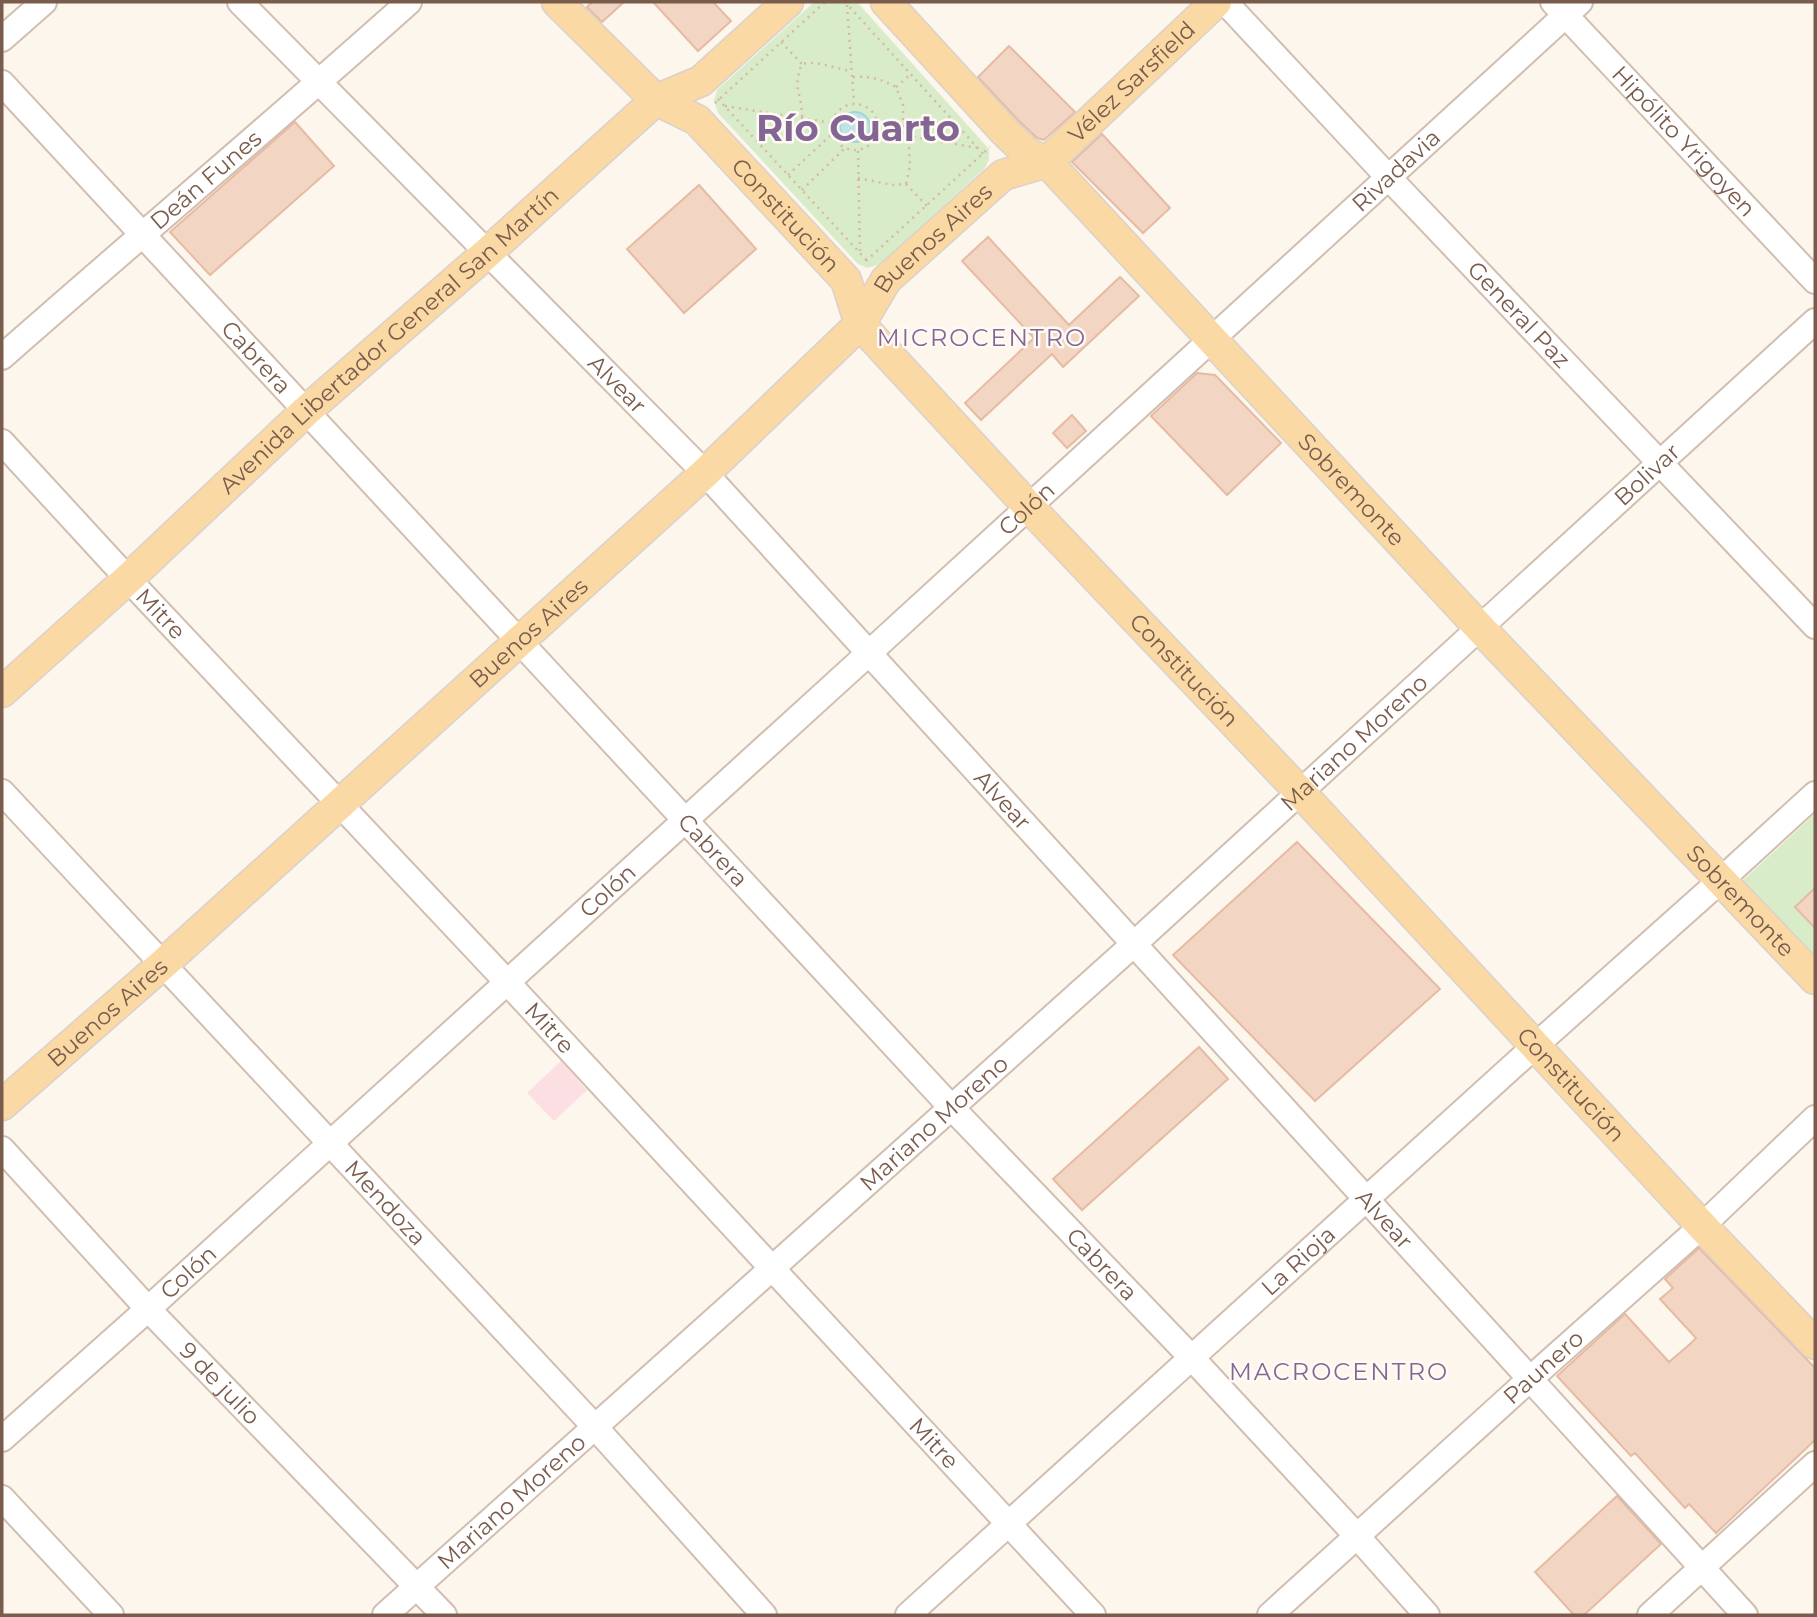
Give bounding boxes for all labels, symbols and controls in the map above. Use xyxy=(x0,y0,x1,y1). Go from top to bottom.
street label: Vélez Sarsfield xyxy=(1062,15,1201,149)
street label: Hipólito Yrigoyen xyxy=(1606,60,1761,223)
district label: Río Cuarto xyxy=(756,105,960,150)
street label: Rivadavia xyxy=(1346,123,1446,218)
street label: Deán Funes xyxy=(144,124,267,236)
street label: Constitución xyxy=(726,152,846,278)
street label: Buenos Aires xyxy=(867,177,998,298)
street label: Avenida Libertador General San Martín xyxy=(213,181,565,500)
street label: General Paz xyxy=(1462,255,1576,374)
street label: Cabrera xyxy=(215,315,297,400)
district label: MICROCENTRO xyxy=(877,323,1087,352)
street label: Alvear xyxy=(582,349,652,419)
street label: Sobremonte xyxy=(1292,427,1411,552)
street label: Bolivar xyxy=(1608,438,1686,512)
street label: Colón xyxy=(993,476,1061,541)
street label: Buenos Aires xyxy=(463,572,594,694)
street label: Mitre xyxy=(130,582,192,645)
street label: Constitución xyxy=(1124,608,1245,733)
street label: Mariano Moreno xyxy=(1275,668,1434,817)
street label: Alvear xyxy=(968,764,1037,836)
street label: Cabrera xyxy=(672,808,754,893)
street label: Sobremonte xyxy=(1681,839,1800,963)
street label: Colón xyxy=(574,858,642,923)
street label: Buenos Aires xyxy=(41,953,173,1073)
street label: Mitre xyxy=(519,996,580,1060)
street label: Constitución xyxy=(1511,1022,1631,1148)
street label: Mariano Moreno xyxy=(854,1050,1014,1197)
street label: Mendoza xyxy=(339,1154,432,1251)
street label: Alvear xyxy=(1350,1183,1419,1255)
street label: La Rioja xyxy=(1255,1220,1341,1302)
street label: Cabrera xyxy=(1061,1222,1143,1306)
street label: Colón xyxy=(154,1240,222,1305)
street label: Paunero xyxy=(1498,1324,1589,1410)
street label: 9 de julio xyxy=(174,1336,266,1430)
district label: MACROCENTRO xyxy=(1229,1357,1449,1386)
street label: Mitre xyxy=(903,1412,965,1475)
street label: Mariano Moreno xyxy=(432,1428,592,1575)

